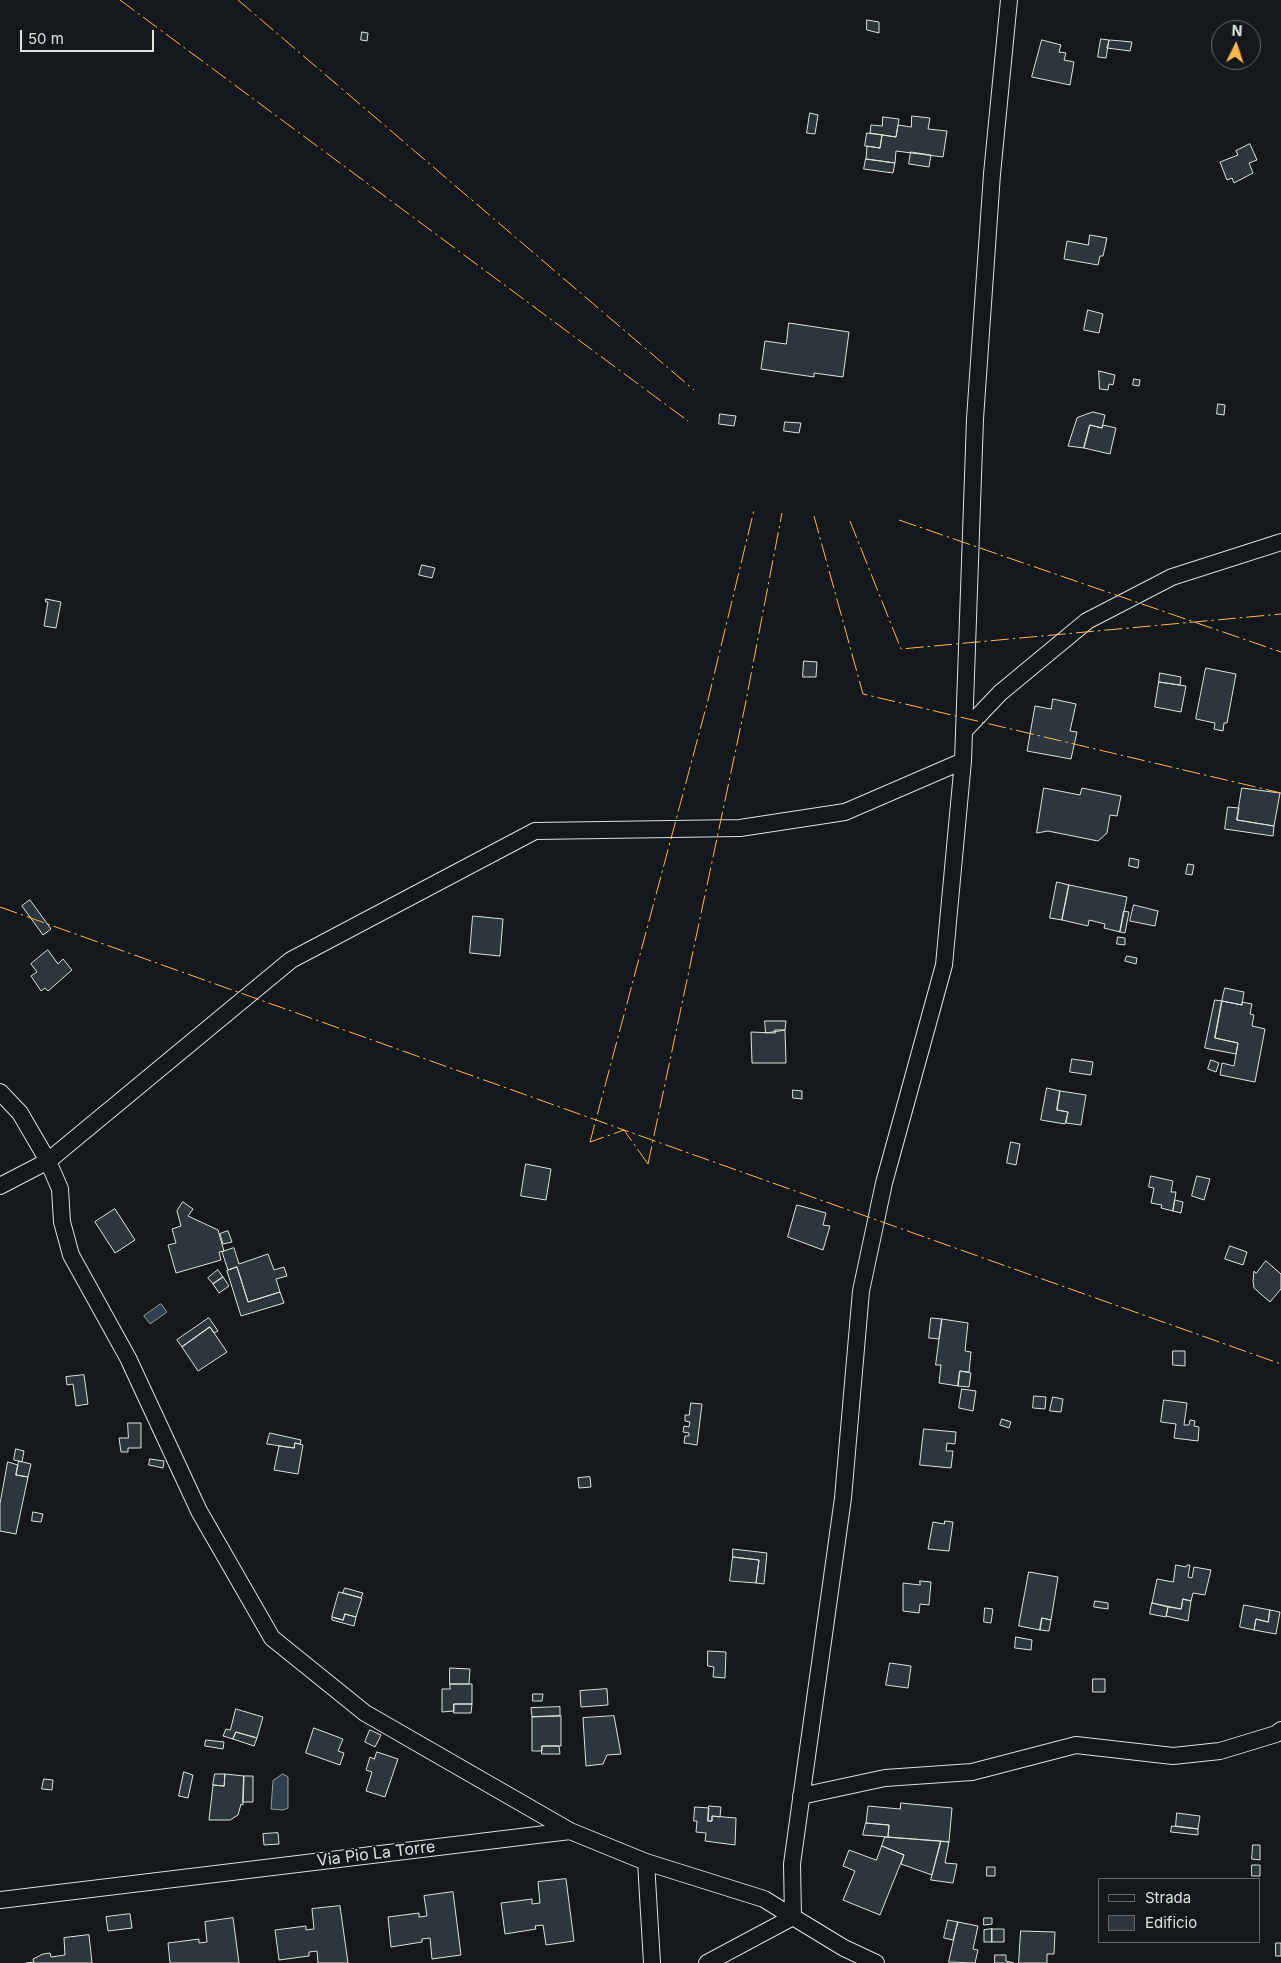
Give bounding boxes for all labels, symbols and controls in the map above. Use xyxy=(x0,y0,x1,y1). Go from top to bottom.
scale bar xyxy=(22,20,156,52)
north arrow xyxy=(1211,20,1261,70)
text: N xyxy=(1231,22,1243,39)
text: 50 m xyxy=(28,29,64,48)
street label: Via Pio La Torre xyxy=(316,1837,436,1871)
legend xyxy=(1098,1878,1261,1943)
text: Strada xyxy=(1145,1888,1191,1907)
text: Edificio xyxy=(1145,1913,1197,1932)

